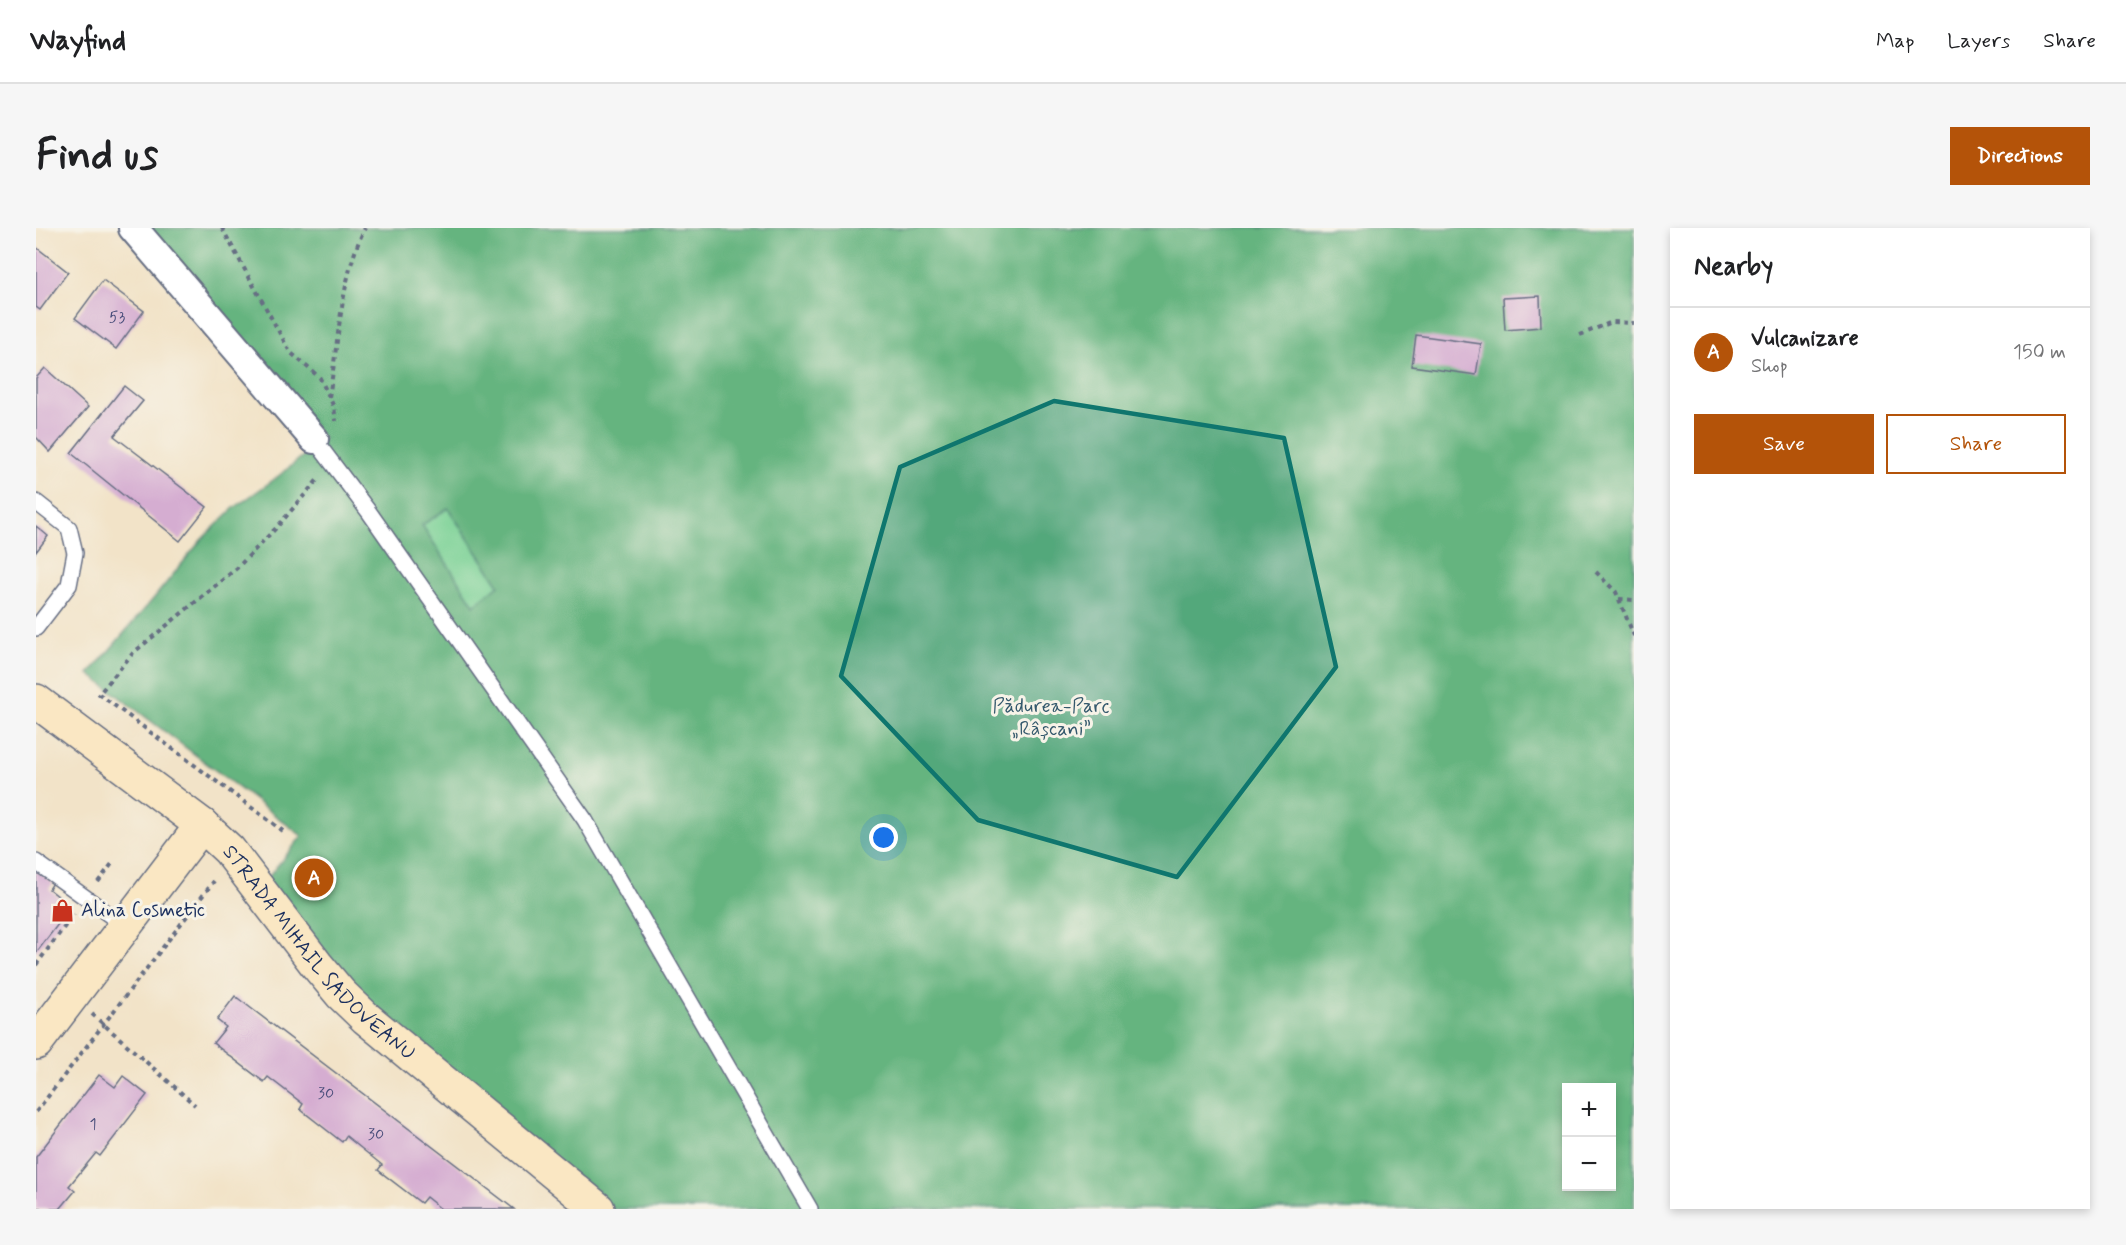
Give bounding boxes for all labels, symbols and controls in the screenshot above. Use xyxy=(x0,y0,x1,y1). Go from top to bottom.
text: Wayfind xyxy=(30,23,126,60)
text: Map xyxy=(1876,27,1914,55)
text: Layers xyxy=(1947,27,2010,55)
text: Share xyxy=(2043,27,2096,55)
button: Directions xyxy=(1950,127,2090,185)
text: Find us xyxy=(36,129,158,184)
text: Nearby xyxy=(1694,250,1773,284)
house number: 53 xyxy=(109,307,125,328)
text: Vulcanizare xyxy=(1751,325,1859,353)
text: A xyxy=(1707,339,1720,366)
text: 150 m xyxy=(2013,339,2066,366)
text: Shop xyxy=(1751,353,1788,380)
button: Save xyxy=(1694,414,1874,474)
button: Share xyxy=(1886,414,2066,474)
park label: Pădurea-Parc „Râșcani” xyxy=(992,693,1110,743)
your location xyxy=(869,823,898,852)
street label: STRADA MIHAIL SADOVEANU xyxy=(219,843,419,1061)
pin: A xyxy=(294,856,334,900)
shop icon: Alina Cosmetic xyxy=(50,897,76,923)
place label: Alina Cosmetic xyxy=(81,897,205,924)
house number: 30 xyxy=(318,1083,334,1104)
map controls xyxy=(1562,1083,1616,1191)
button: + xyxy=(1562,1083,1616,1137)
house number: 1 xyxy=(89,1114,97,1135)
house number: 30 xyxy=(368,1124,384,1145)
button: − xyxy=(1562,1137,1616,1191)

